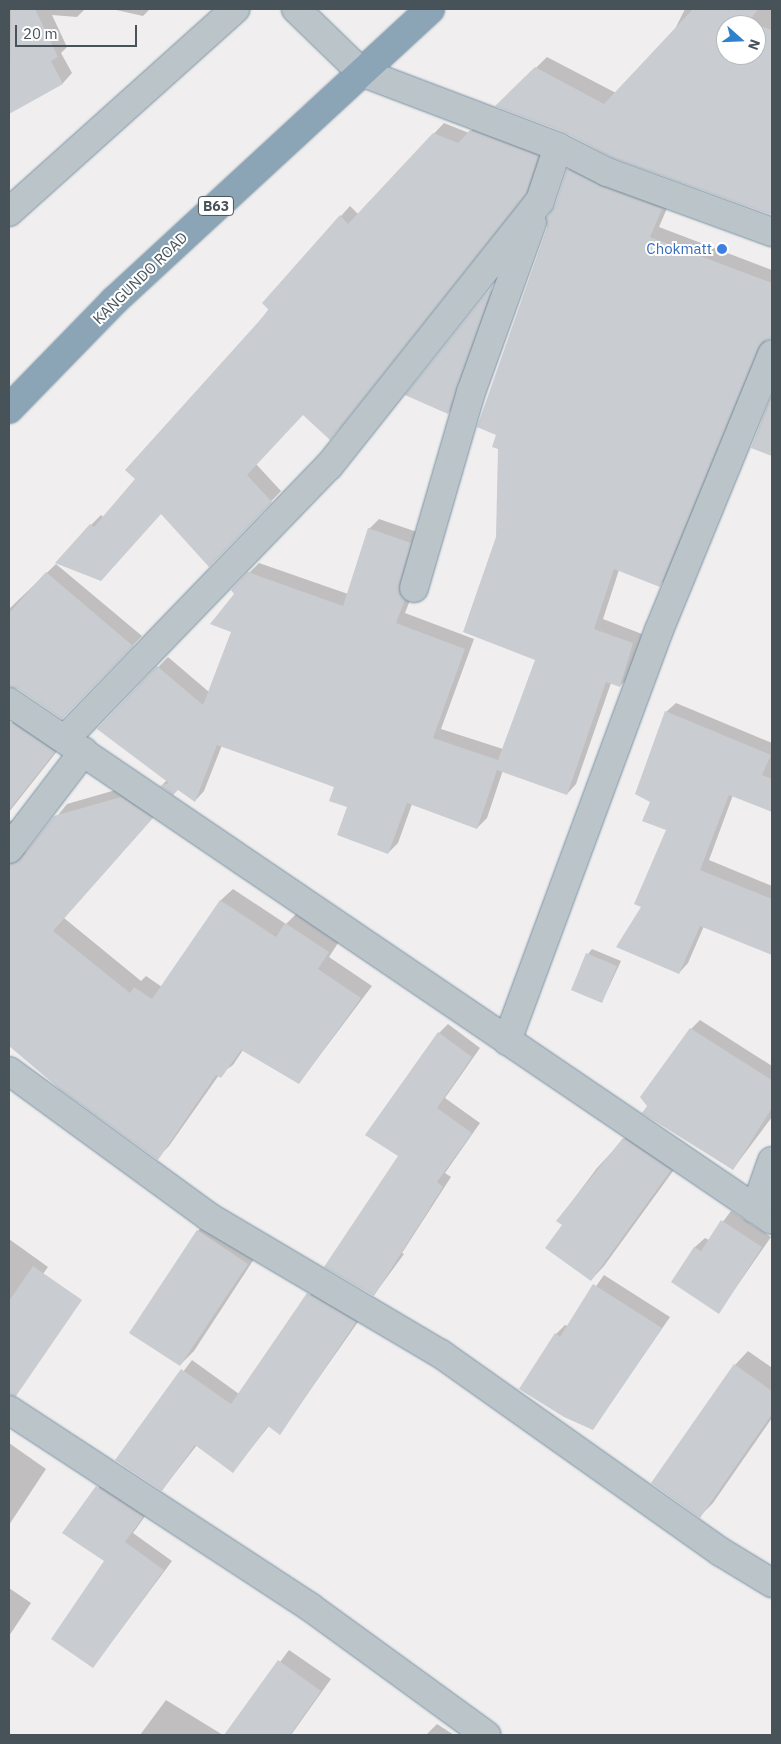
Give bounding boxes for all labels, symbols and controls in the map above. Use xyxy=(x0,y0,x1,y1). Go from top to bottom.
scale bar xyxy=(18,15,140,47)
north arrow xyxy=(716,15,766,65)
text: 20 m xyxy=(23,24,58,43)
text: N xyxy=(744,37,764,53)
road number: B63 xyxy=(197,195,235,218)
street label: KANGUNDO ROAD xyxy=(89,228,191,328)
place label: Chokmatt xyxy=(646,240,712,258)
marker: Chokmatt xyxy=(716,243,728,255)

